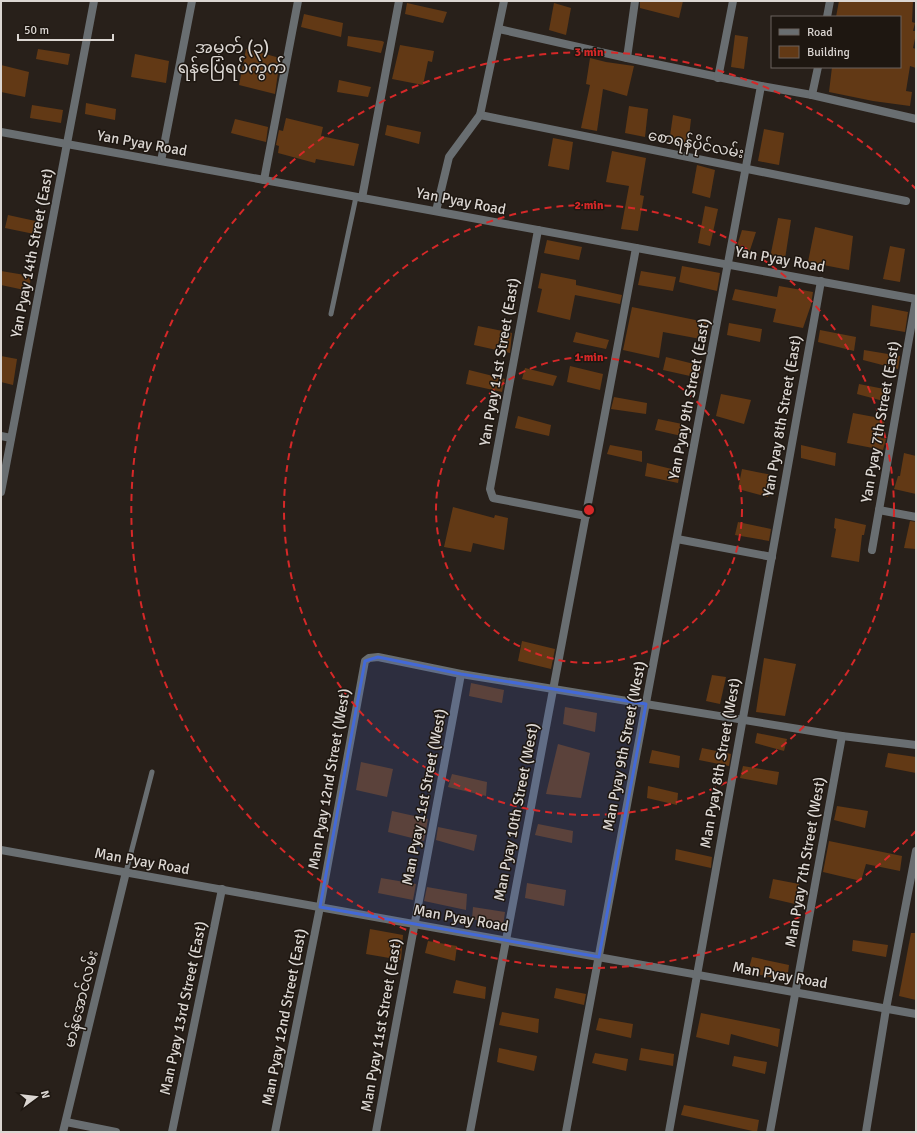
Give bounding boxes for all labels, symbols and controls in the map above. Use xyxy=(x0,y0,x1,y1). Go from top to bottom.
scale bar xyxy=(18,16,113,42)
legend xyxy=(771,16,901,68)
text: 50 m xyxy=(24,23,49,38)
text: Road xyxy=(807,25,833,40)
district label: အမှတ် (၃) ရန်ပြေရပ်ကွက် xyxy=(178,36,286,81)
text: 3 min xyxy=(575,45,604,60)
text: Building xyxy=(807,45,850,60)
street label: စောရန်ပိုင်လမ်း xyxy=(646,125,746,165)
street label: Yan Pyay Road xyxy=(96,126,188,160)
street label: Yan Pyay 14th Street (East) xyxy=(7,167,57,339)
street label: Yan Pyay Road xyxy=(415,183,507,219)
text: 2 min xyxy=(575,198,604,213)
street label: Yan Pyay Road xyxy=(734,242,826,276)
street label: Yan Pyay 11st Street (East) xyxy=(475,276,523,447)
street label: Yan Pyay 9th Street (East) xyxy=(665,317,713,481)
street label: Yan Pyay 8th Street (East) xyxy=(759,334,805,498)
street label: Yan Pyay 7th Street (East) xyxy=(857,340,903,504)
text: 1 min xyxy=(575,350,604,365)
centre of rings xyxy=(582,503,596,517)
street label: Man Pyay 9th Street (West) xyxy=(599,659,649,833)
street label: Man Pyay 8th Street (West) xyxy=(696,676,744,850)
street label: Man Pyay 12nd Street (West) xyxy=(304,687,354,871)
street label: Man Pyay 11st Street (West) xyxy=(398,707,450,887)
street label: Man Pyay 10th Street (West) xyxy=(490,721,542,903)
street label: Man Pyay 7th Street (West) xyxy=(781,775,829,949)
street label: Man Pyay Road xyxy=(93,844,191,878)
street label: Man Pyay Road xyxy=(412,901,510,935)
street label: Man Pyay 13rd Street (East) xyxy=(156,919,210,1097)
street label: Man Pyay 12nd Street (East) xyxy=(258,927,310,1107)
street label: Man Pyay 11st Street (East) xyxy=(357,937,405,1113)
street label: မာန်အောင်လမ်း xyxy=(59,948,105,1050)
street label: Man Pyay Road xyxy=(731,958,829,992)
north arrow xyxy=(16,1077,56,1117)
text: N xyxy=(38,1089,52,1100)

